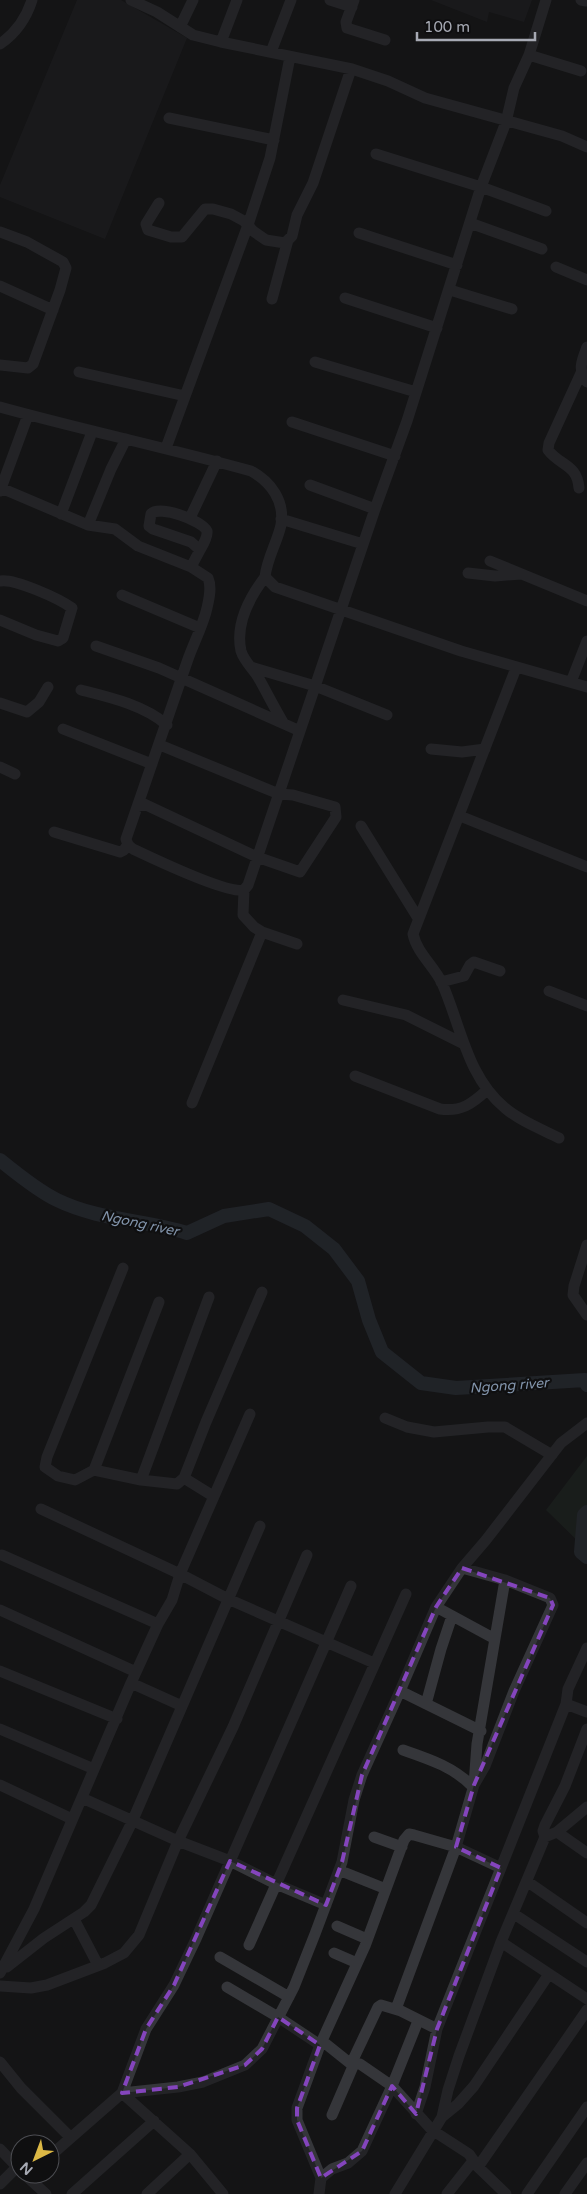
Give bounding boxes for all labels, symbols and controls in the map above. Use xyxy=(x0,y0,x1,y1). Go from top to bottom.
scale bar xyxy=(417,10,534,42)
text: 100 m xyxy=(424,18,470,36)
water label: Ngong river xyxy=(100,1207,182,1240)
water label: Ngong river xyxy=(469,1374,551,1397)
north arrow xyxy=(10,2134,60,2184)
text: N xyxy=(17,2158,37,2178)

